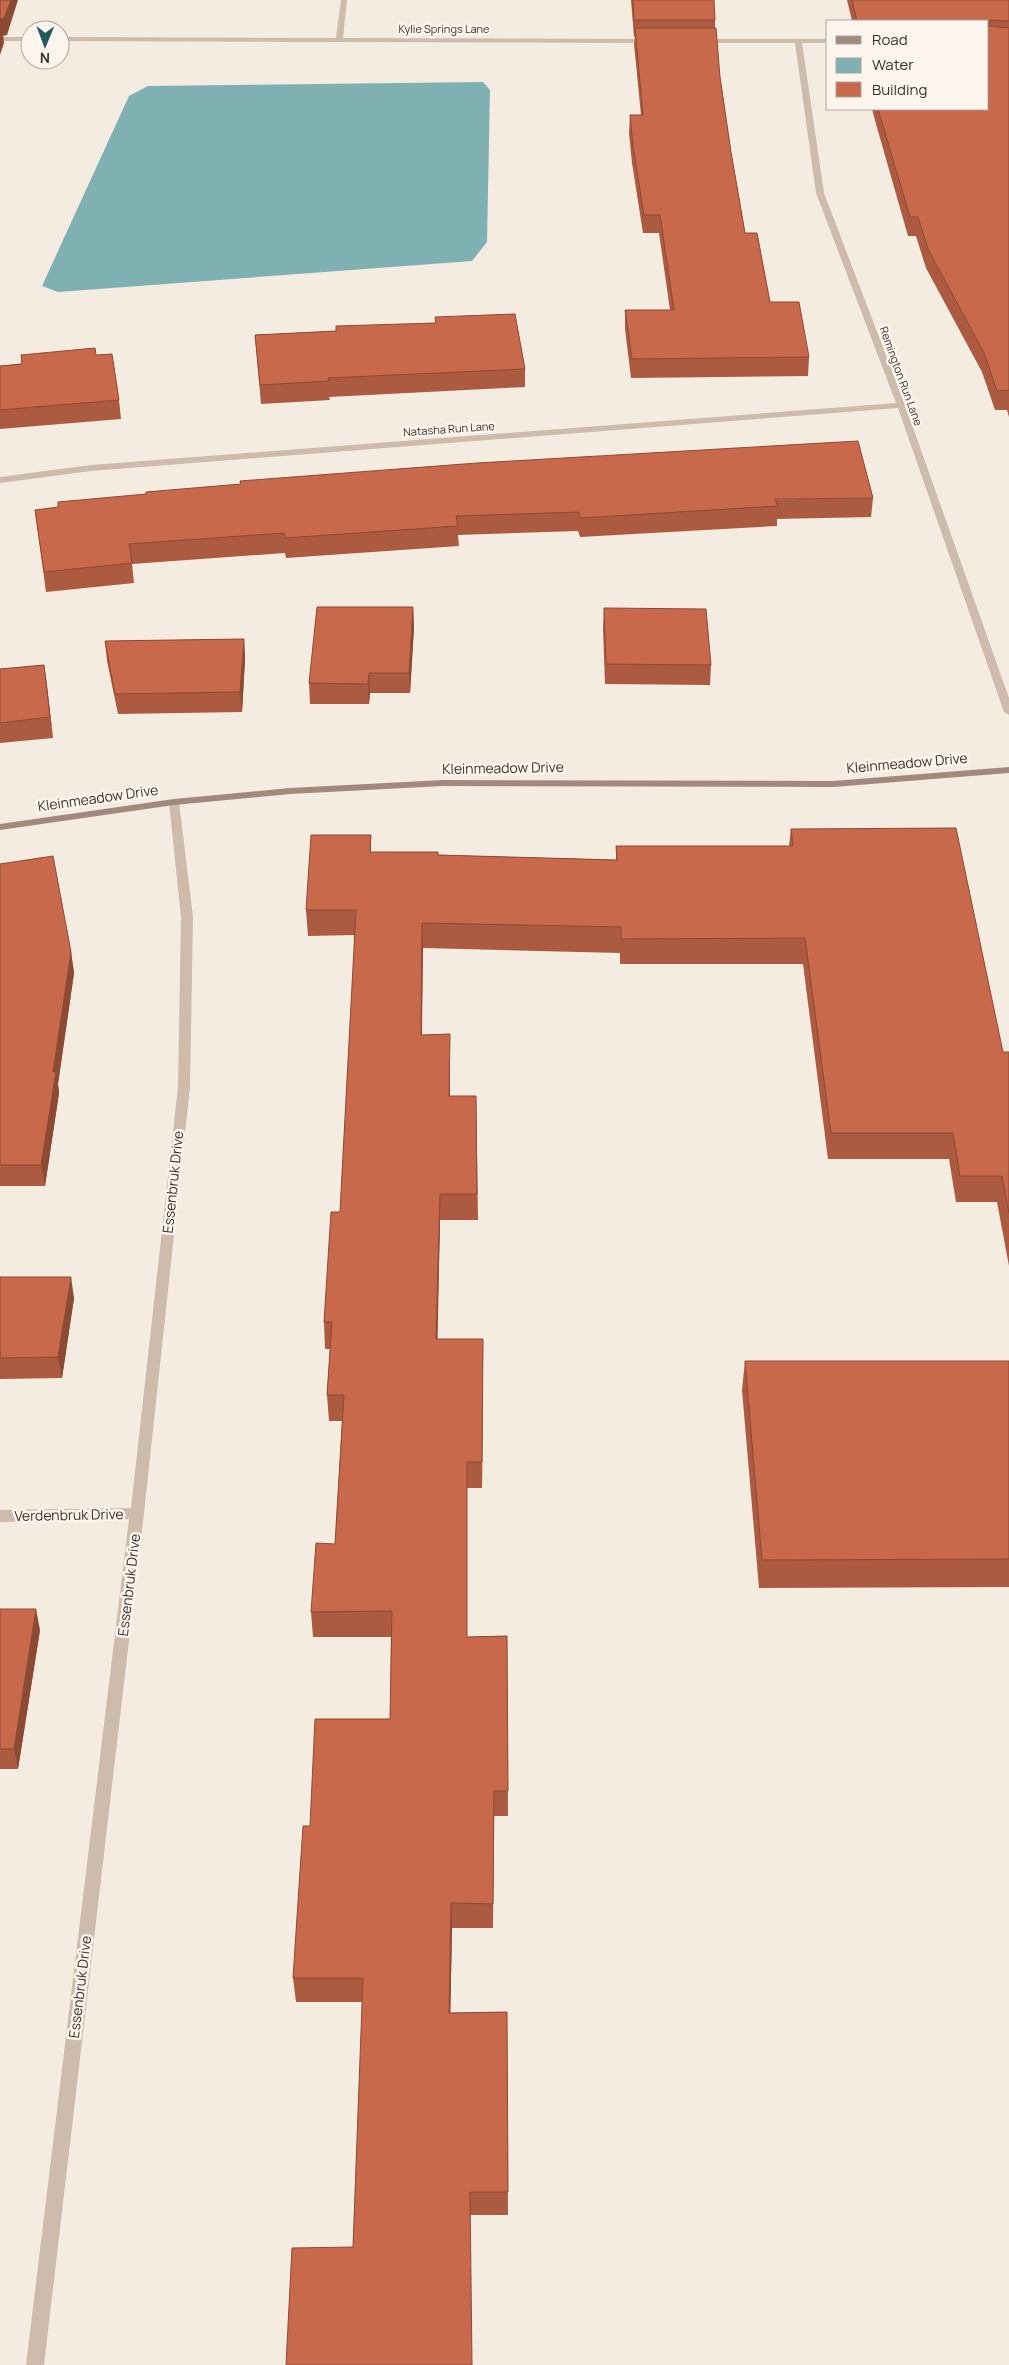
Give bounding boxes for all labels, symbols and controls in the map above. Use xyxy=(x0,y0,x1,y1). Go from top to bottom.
north arrow xyxy=(20,20,70,70)
legend xyxy=(826,20,989,110)
street label: Kylie Springs Lane xyxy=(398,21,490,36)
text: Road xyxy=(872,29,908,50)
text: N xyxy=(40,49,50,68)
text: Water xyxy=(872,54,914,75)
text: Building xyxy=(872,79,927,100)
street label: Remington Run Lane xyxy=(877,324,927,428)
street label: Natasha Run Lane xyxy=(403,418,496,439)
street label: Kleinmeadow Drive xyxy=(846,748,968,777)
street label: Kleinmeadow Drive xyxy=(442,757,564,778)
street label: Kleinmeadow Drive xyxy=(36,780,159,815)
street label: Essenbruk Drive xyxy=(158,1130,187,1234)
street label: Verdenbruk Drive xyxy=(14,1504,124,1525)
street label: Essenbruk Drive xyxy=(113,1533,144,1637)
street label: Essenbruk Drive xyxy=(64,1935,95,2039)

